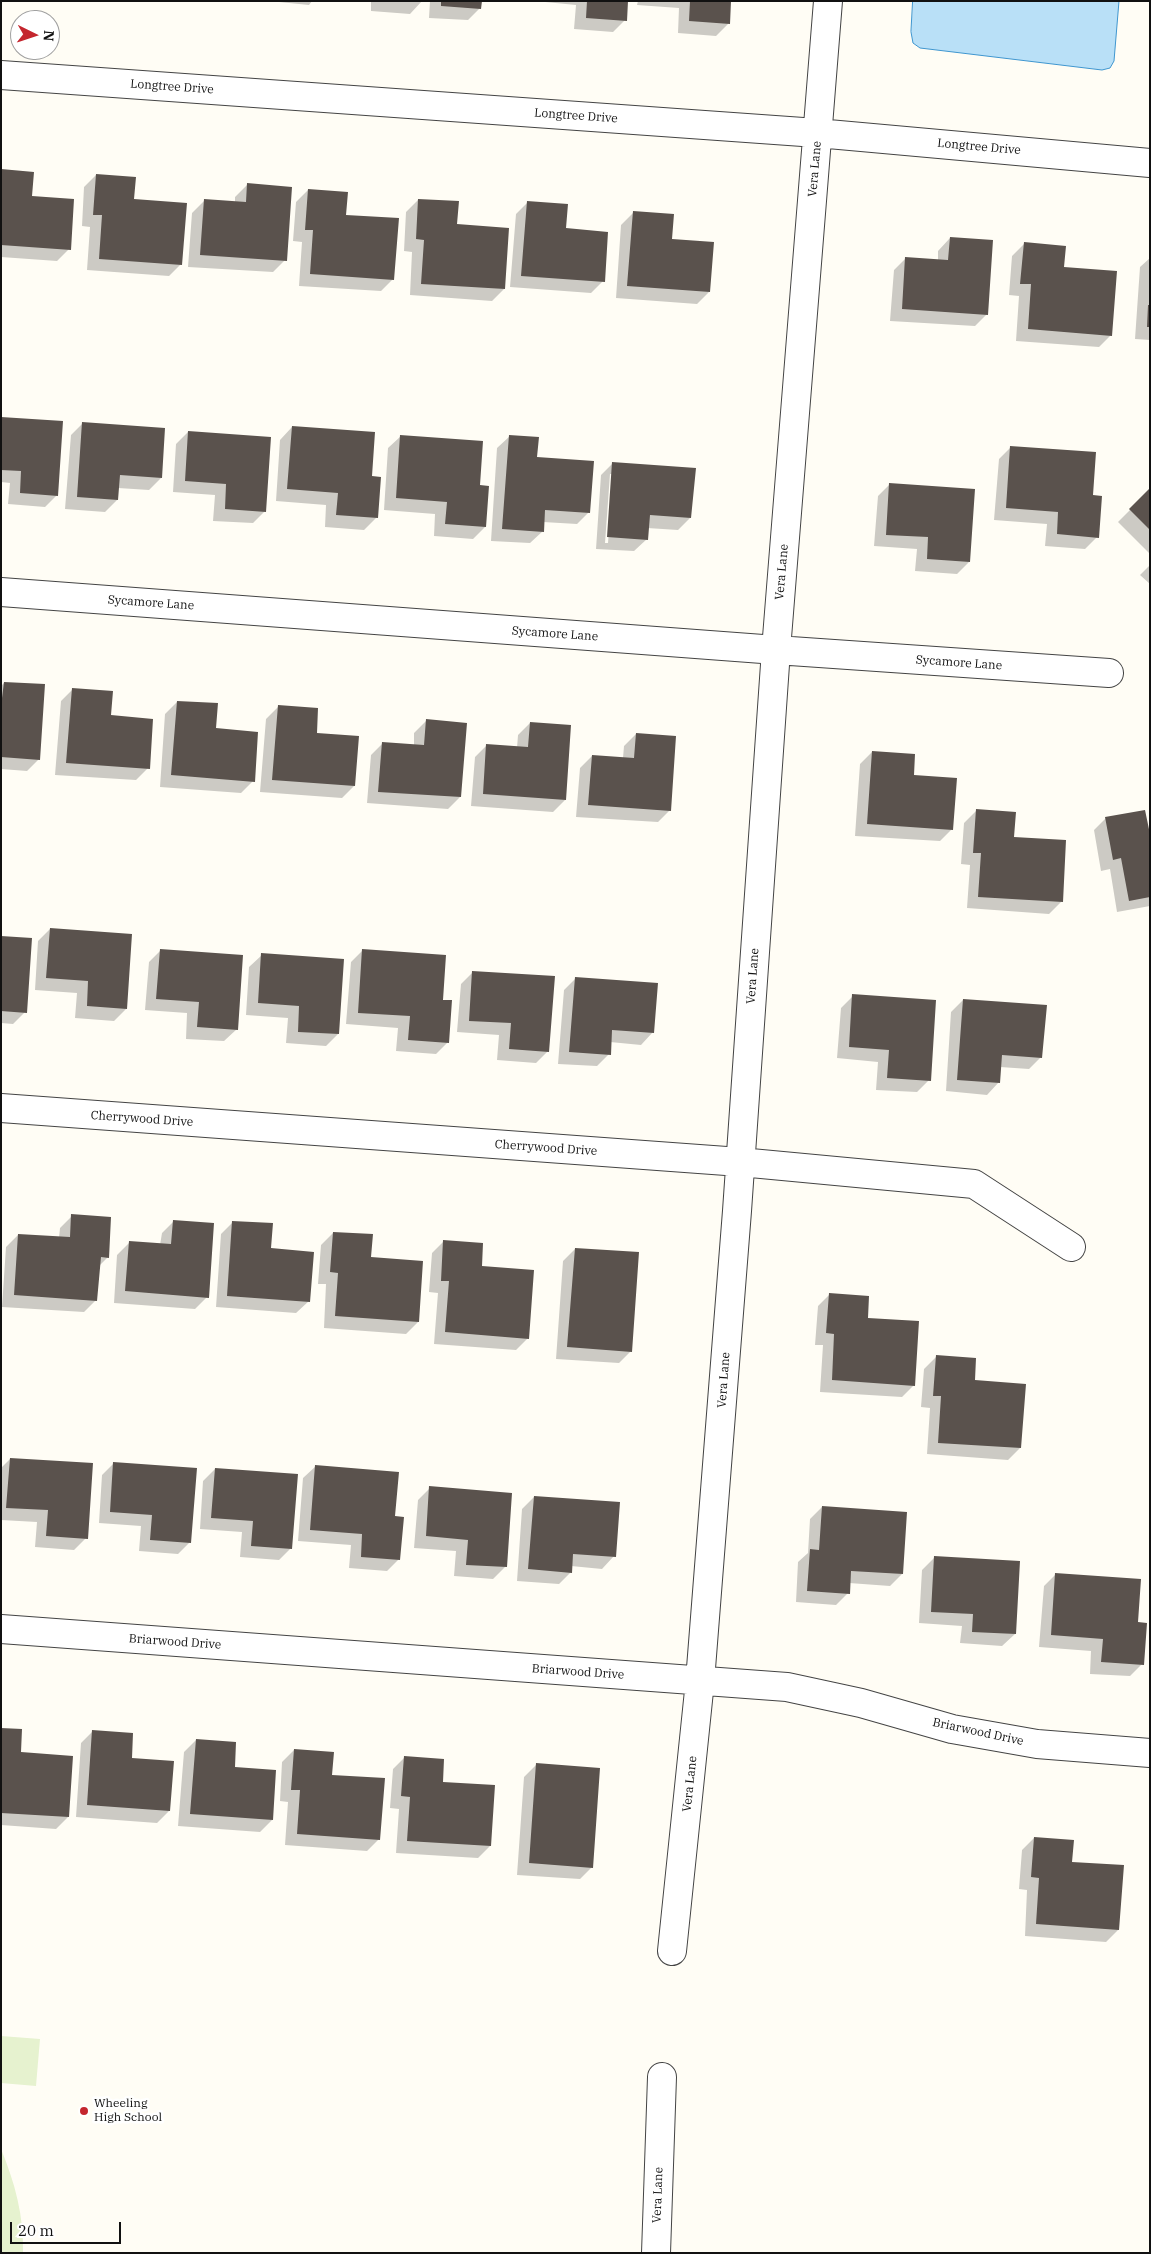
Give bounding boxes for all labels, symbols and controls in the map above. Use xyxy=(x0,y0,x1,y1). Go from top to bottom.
north arrow xyxy=(10,10,60,60)
text: N xyxy=(40,30,58,42)
street label: Longtree Drive xyxy=(130,77,214,97)
street label: Longtree Drive xyxy=(534,106,618,126)
street label: Longtree Drive xyxy=(937,136,1021,158)
street label: Vera Lane xyxy=(805,140,825,198)
street label: Vera Lane xyxy=(772,543,792,601)
street label: Sycamore Lane xyxy=(107,593,195,613)
street label: Sycamore Lane xyxy=(511,624,599,644)
street label: Sycamore Lane xyxy=(915,653,1003,673)
street label: Vera Lane xyxy=(744,947,762,1005)
street label: Cherrywood Drive xyxy=(90,1108,194,1130)
street label: Cherrywood Drive xyxy=(494,1137,598,1159)
street label: Vera Lane xyxy=(715,1351,733,1409)
street label: Briarwood Drive xyxy=(128,1632,222,1652)
street label: Briarwood Drive xyxy=(531,1662,625,1682)
street label: Briarwood Drive xyxy=(931,1715,1025,1749)
street label: Vera Lane xyxy=(680,1755,700,1813)
place label: Wheeling High School xyxy=(94,2097,162,2125)
marker: Wheeling High School xyxy=(78,2105,90,2117)
street label: Vera Lane xyxy=(650,2167,666,2223)
scale bar xyxy=(12,2212,124,2244)
text: 20 m xyxy=(18,2221,54,2240)

